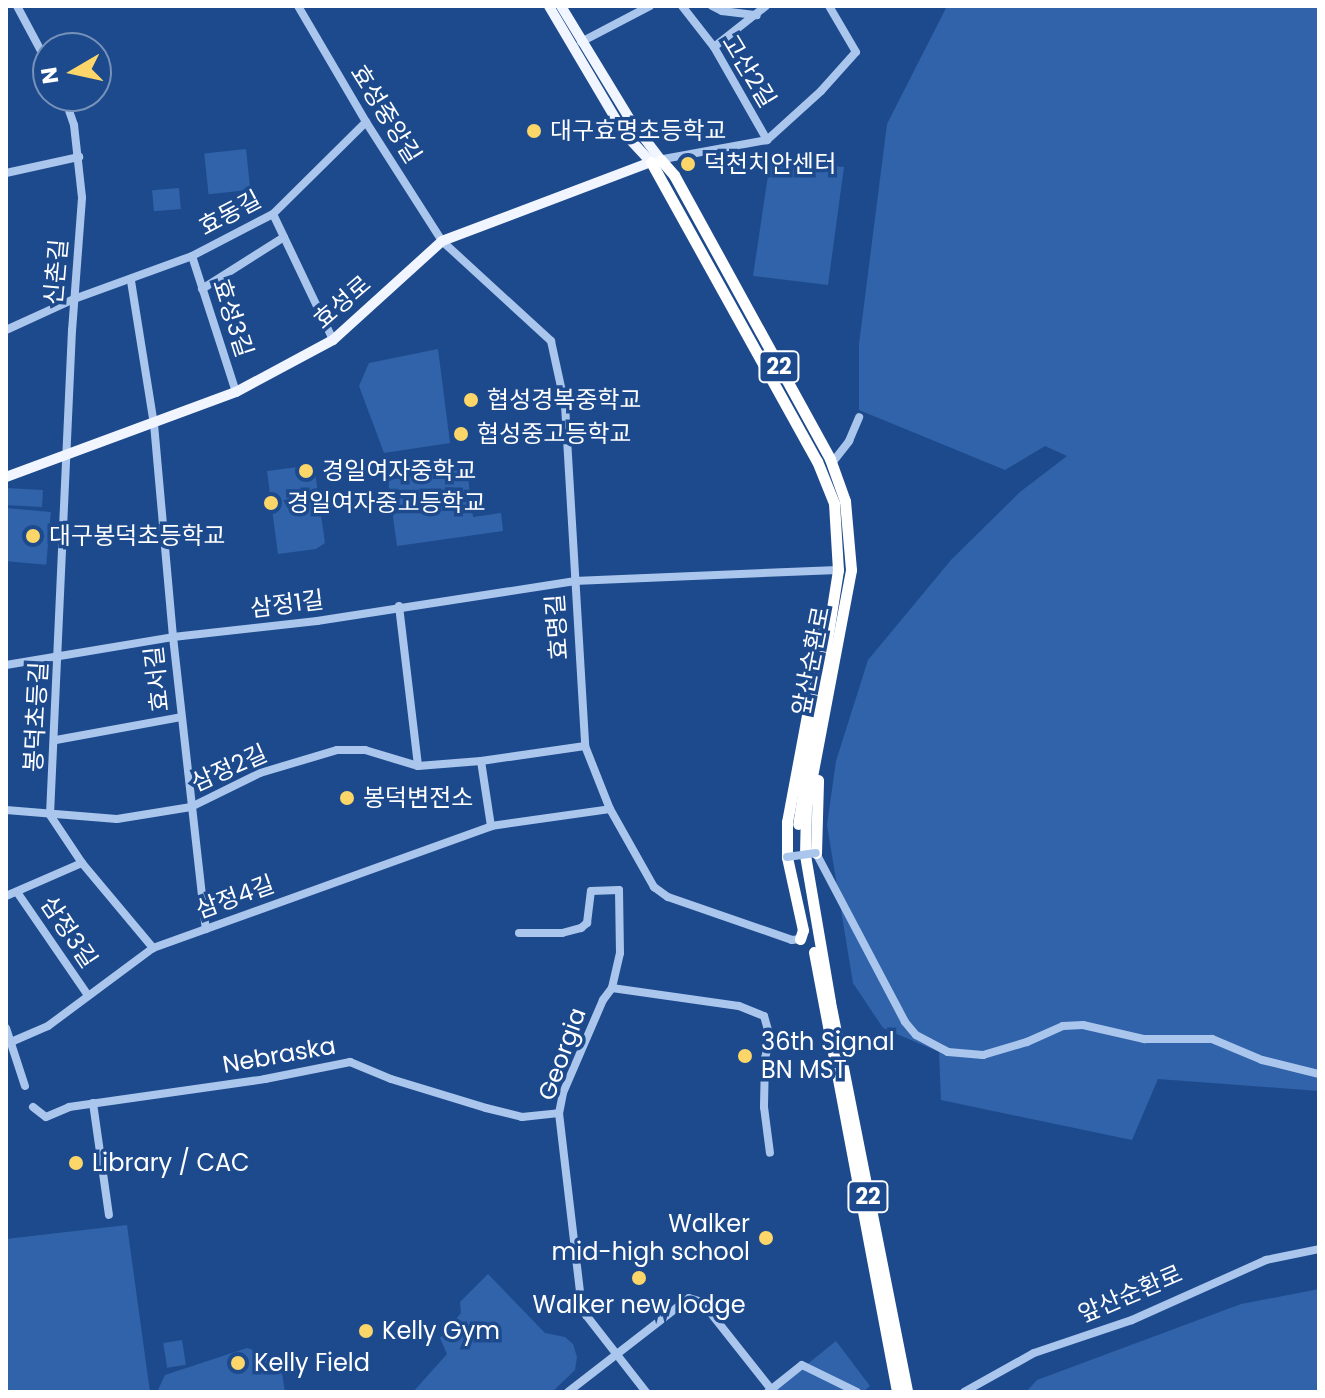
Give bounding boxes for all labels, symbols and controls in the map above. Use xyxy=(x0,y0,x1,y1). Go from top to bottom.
street label: 고산2길 xyxy=(716,29,782,113)
north arrow xyxy=(32,32,112,112)
street label: 효성중앙길 xyxy=(345,60,427,168)
text: N xyxy=(33,65,66,86)
place label: 대구효명초등학교 xyxy=(550,117,727,145)
marker: 대구효명초등학교 xyxy=(525,122,543,140)
place label: 덕천치안센터 xyxy=(704,150,836,178)
marker: 덕천치안센터 xyxy=(679,155,697,173)
street label: 효동길 xyxy=(194,185,266,241)
street label: 신촌길 xyxy=(39,238,73,306)
street label: 효성로 xyxy=(308,269,376,335)
street label: 효성3길 xyxy=(207,275,259,361)
road number: 22 xyxy=(757,349,801,385)
place label: 협성경복중학교 xyxy=(487,386,642,414)
marker: 협성경복중학교 xyxy=(462,391,480,409)
place label: 협성중고등학교 xyxy=(477,420,632,448)
marker: 협성중고등학교 xyxy=(452,425,470,443)
place label: 경일여자중학교 xyxy=(322,457,477,485)
marker: 경일여자중학교 xyxy=(297,462,315,480)
place label: 경일여자중고등학교 xyxy=(287,489,486,517)
marker: 경일여자중고등학교 xyxy=(262,494,280,512)
place label: 대구봉덕초등학교 xyxy=(49,522,226,550)
marker: 대구봉덕초등학교 xyxy=(24,527,42,545)
street label: 삼정1길 xyxy=(249,585,325,623)
street label: 효명길 xyxy=(540,593,574,661)
street label: 앞산순환로 xyxy=(786,604,836,718)
street label: 효서길 xyxy=(139,645,175,713)
street label: 봉덕초등길 xyxy=(19,661,53,773)
street label: 삼정2길 xyxy=(187,739,271,797)
place label: 봉덕변전소 xyxy=(363,784,473,812)
marker: 봉덕변전소 xyxy=(338,789,356,807)
street label: 삼정4길 xyxy=(192,870,278,924)
street label: 삼정3길 xyxy=(35,891,103,973)
street label: Georgia xyxy=(532,1004,592,1104)
place label: 36th Signal BN MST xyxy=(761,1028,895,1084)
street label: Nebraska xyxy=(220,1031,338,1079)
marker: 36th Signal BN MST xyxy=(736,1047,754,1065)
place label: Library / CAC xyxy=(92,1149,250,1177)
marker: Library / CAC xyxy=(67,1154,85,1172)
road number: 22 xyxy=(846,1179,890,1215)
place label: Walker mid-high school xyxy=(552,1210,750,1266)
marker: Walker mid-high school xyxy=(757,1229,775,1247)
street label: 앞산순환로 xyxy=(1074,1259,1186,1329)
marker: Walker new lodge xyxy=(630,1269,648,1287)
place label: Walker new lodge xyxy=(532,1291,746,1319)
place label: Kelly Gym xyxy=(382,1317,500,1345)
marker: Kelly Gym xyxy=(357,1322,375,1340)
place label: Kelly Field xyxy=(254,1349,370,1377)
marker: Kelly Field xyxy=(229,1354,247,1372)

